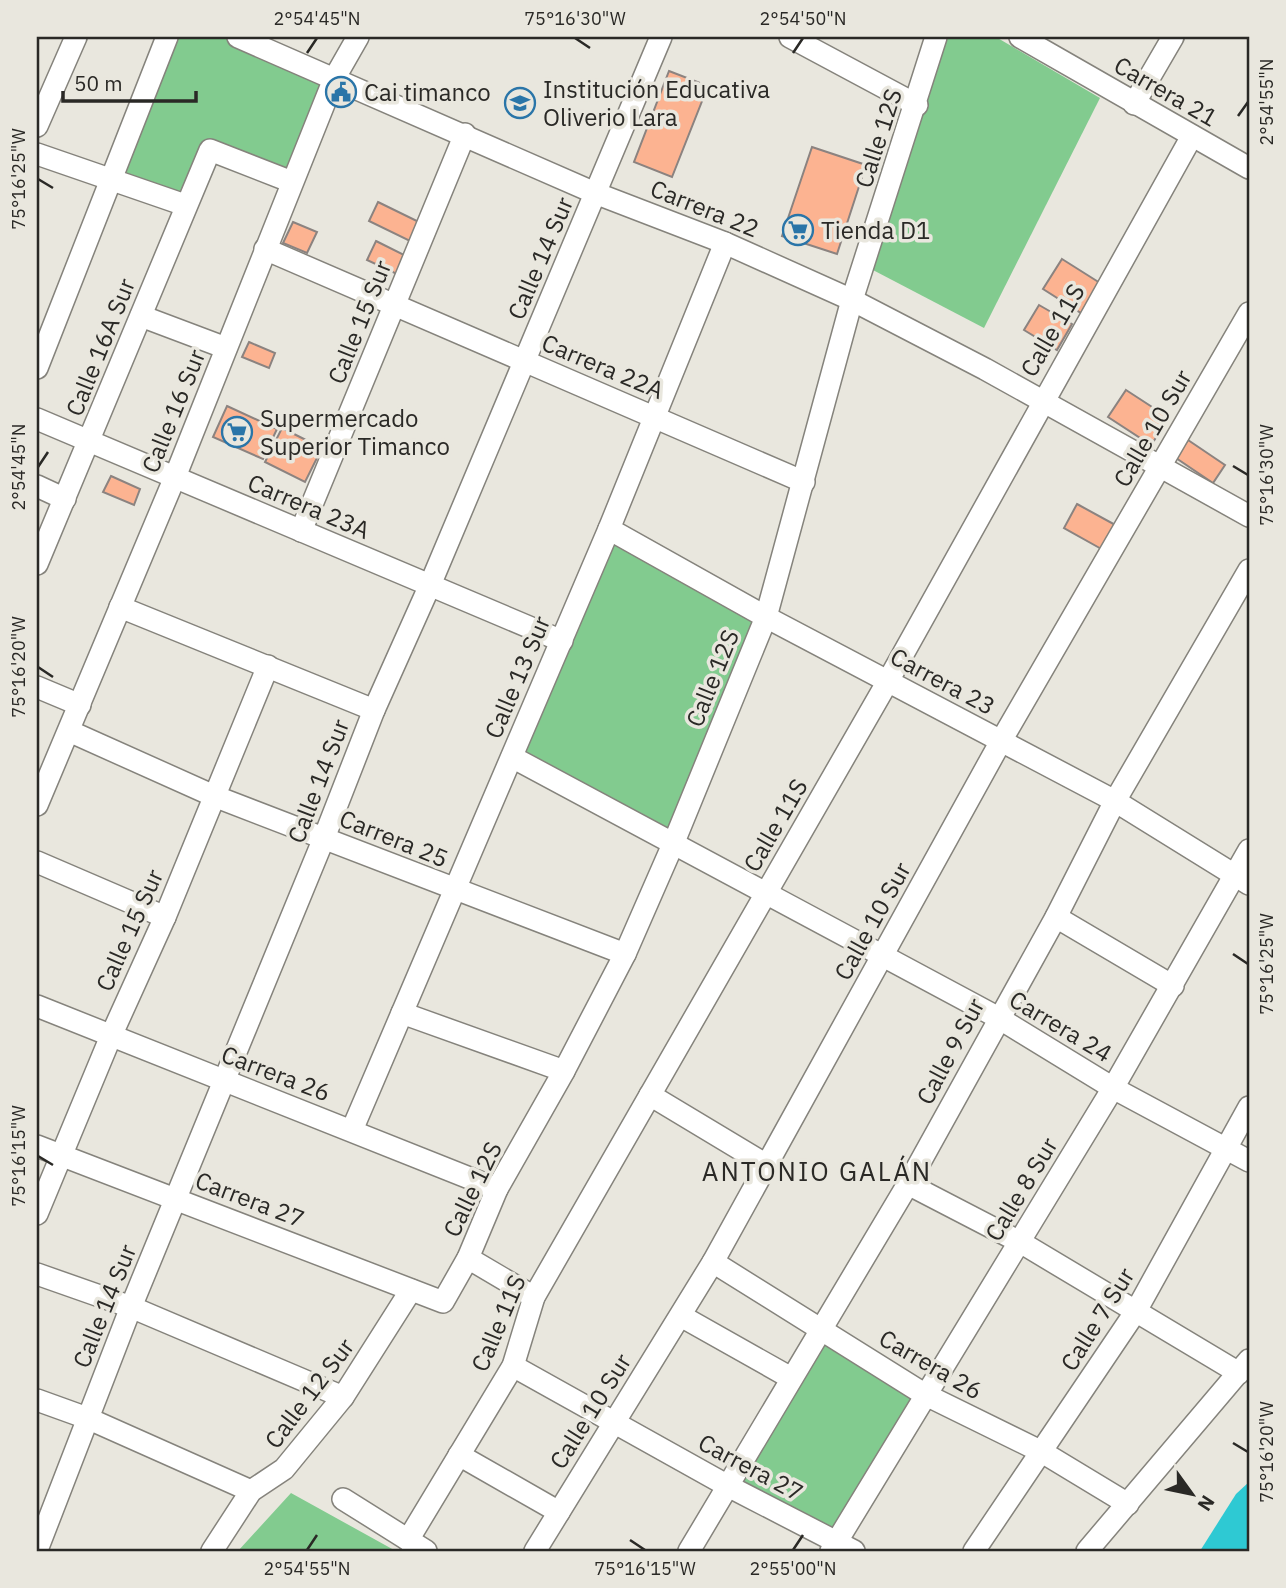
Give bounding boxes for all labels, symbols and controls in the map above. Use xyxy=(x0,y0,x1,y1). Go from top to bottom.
text: 2°54'45"N xyxy=(273,7,361,30)
text: 75°16'30"W xyxy=(524,7,626,30)
text: 2°54'50"N xyxy=(759,7,847,30)
street label: Carrera 21 xyxy=(1108,49,1224,133)
text: 2°54'55"N xyxy=(1255,58,1278,146)
scale bar xyxy=(63,60,196,104)
text: 50 m xyxy=(74,69,123,97)
place label: Institución Educativa Oliverio Lara xyxy=(543,73,770,133)
public building icon: Cai timanco xyxy=(324,75,358,109)
place label: Cai timanco xyxy=(364,76,491,108)
street label: Calle 12S xyxy=(847,84,909,192)
school or university icon: Institución Educativa Oliverio Lara xyxy=(503,86,537,120)
text: 75°16'25"W xyxy=(7,128,30,230)
street label: Carrera 22 xyxy=(646,172,764,244)
street label: Calle 14 Sur xyxy=(500,192,580,324)
supermarket icon: Tienda D1 xyxy=(781,213,815,247)
place label: Tienda D1 xyxy=(821,214,930,246)
street label: Calle 15 Sur xyxy=(320,255,398,388)
street label: Calle 16A Sur xyxy=(58,273,142,421)
street label: Calle 11S xyxy=(1013,278,1091,382)
street label: Carrera 22A xyxy=(537,326,669,406)
street label: Calle 16 Sur xyxy=(134,344,212,477)
street label: Calle 10 Sur xyxy=(1106,363,1199,492)
place label: Supermercado Superior Timanco xyxy=(260,402,450,462)
supermarket icon: Supermercado Superior Timanco xyxy=(220,415,254,449)
text: 2°54'45"N xyxy=(7,423,30,511)
text: 75°16'30"W xyxy=(1255,424,1278,526)
street label: Carrera 23A xyxy=(243,466,375,546)
street label: Calle 13 Sur xyxy=(477,611,557,743)
text: 75°16'20"W xyxy=(7,616,30,718)
street label: Calle 12S xyxy=(678,625,746,731)
street label: Carrera 23 xyxy=(885,640,1001,722)
street label: Calle 14 Sur xyxy=(280,714,356,848)
street label: Calle 11S xyxy=(736,773,814,877)
street label: Carrera 25 xyxy=(335,802,453,874)
street label: Calle 10 Sur xyxy=(826,856,918,986)
street label: Calle 15 Sur xyxy=(88,864,170,996)
text: 75°16'25"W xyxy=(1255,913,1278,1015)
street label: Carrera 24 xyxy=(1004,983,1118,1069)
street label: Calle 9 Sur xyxy=(909,992,991,1110)
street label: Carrera 26 xyxy=(217,1038,335,1108)
text: 75°16'15"W xyxy=(7,1105,30,1207)
street label: Calle 8 Sur xyxy=(977,1131,1065,1247)
street label: Calle 12S xyxy=(435,1136,509,1242)
district label: ANTONIO GALÁN xyxy=(702,1154,932,1188)
street label: Carrera 27 xyxy=(191,1164,309,1234)
street label: Calle 14 Sur xyxy=(65,1239,143,1372)
street label: Calle 7 Sur xyxy=(1053,1261,1141,1377)
street label: Calle 11S xyxy=(463,1270,533,1376)
street label: Carrera 26 xyxy=(873,1322,989,1406)
street label: Calle 12 Sur xyxy=(257,1331,361,1455)
street label: Calle 10 Sur xyxy=(542,1347,638,1475)
text: 75°16'20"W xyxy=(1255,1401,1278,1503)
street label: Carrera 27 xyxy=(693,1426,809,1508)
north arrow xyxy=(1156,1458,1226,1528)
text: N xyxy=(1192,1491,1220,1516)
text: 2°54'55"N xyxy=(263,1557,351,1580)
text: 75°16'15"W xyxy=(594,1557,696,1580)
text: 2°55'00"N xyxy=(749,1557,837,1580)

